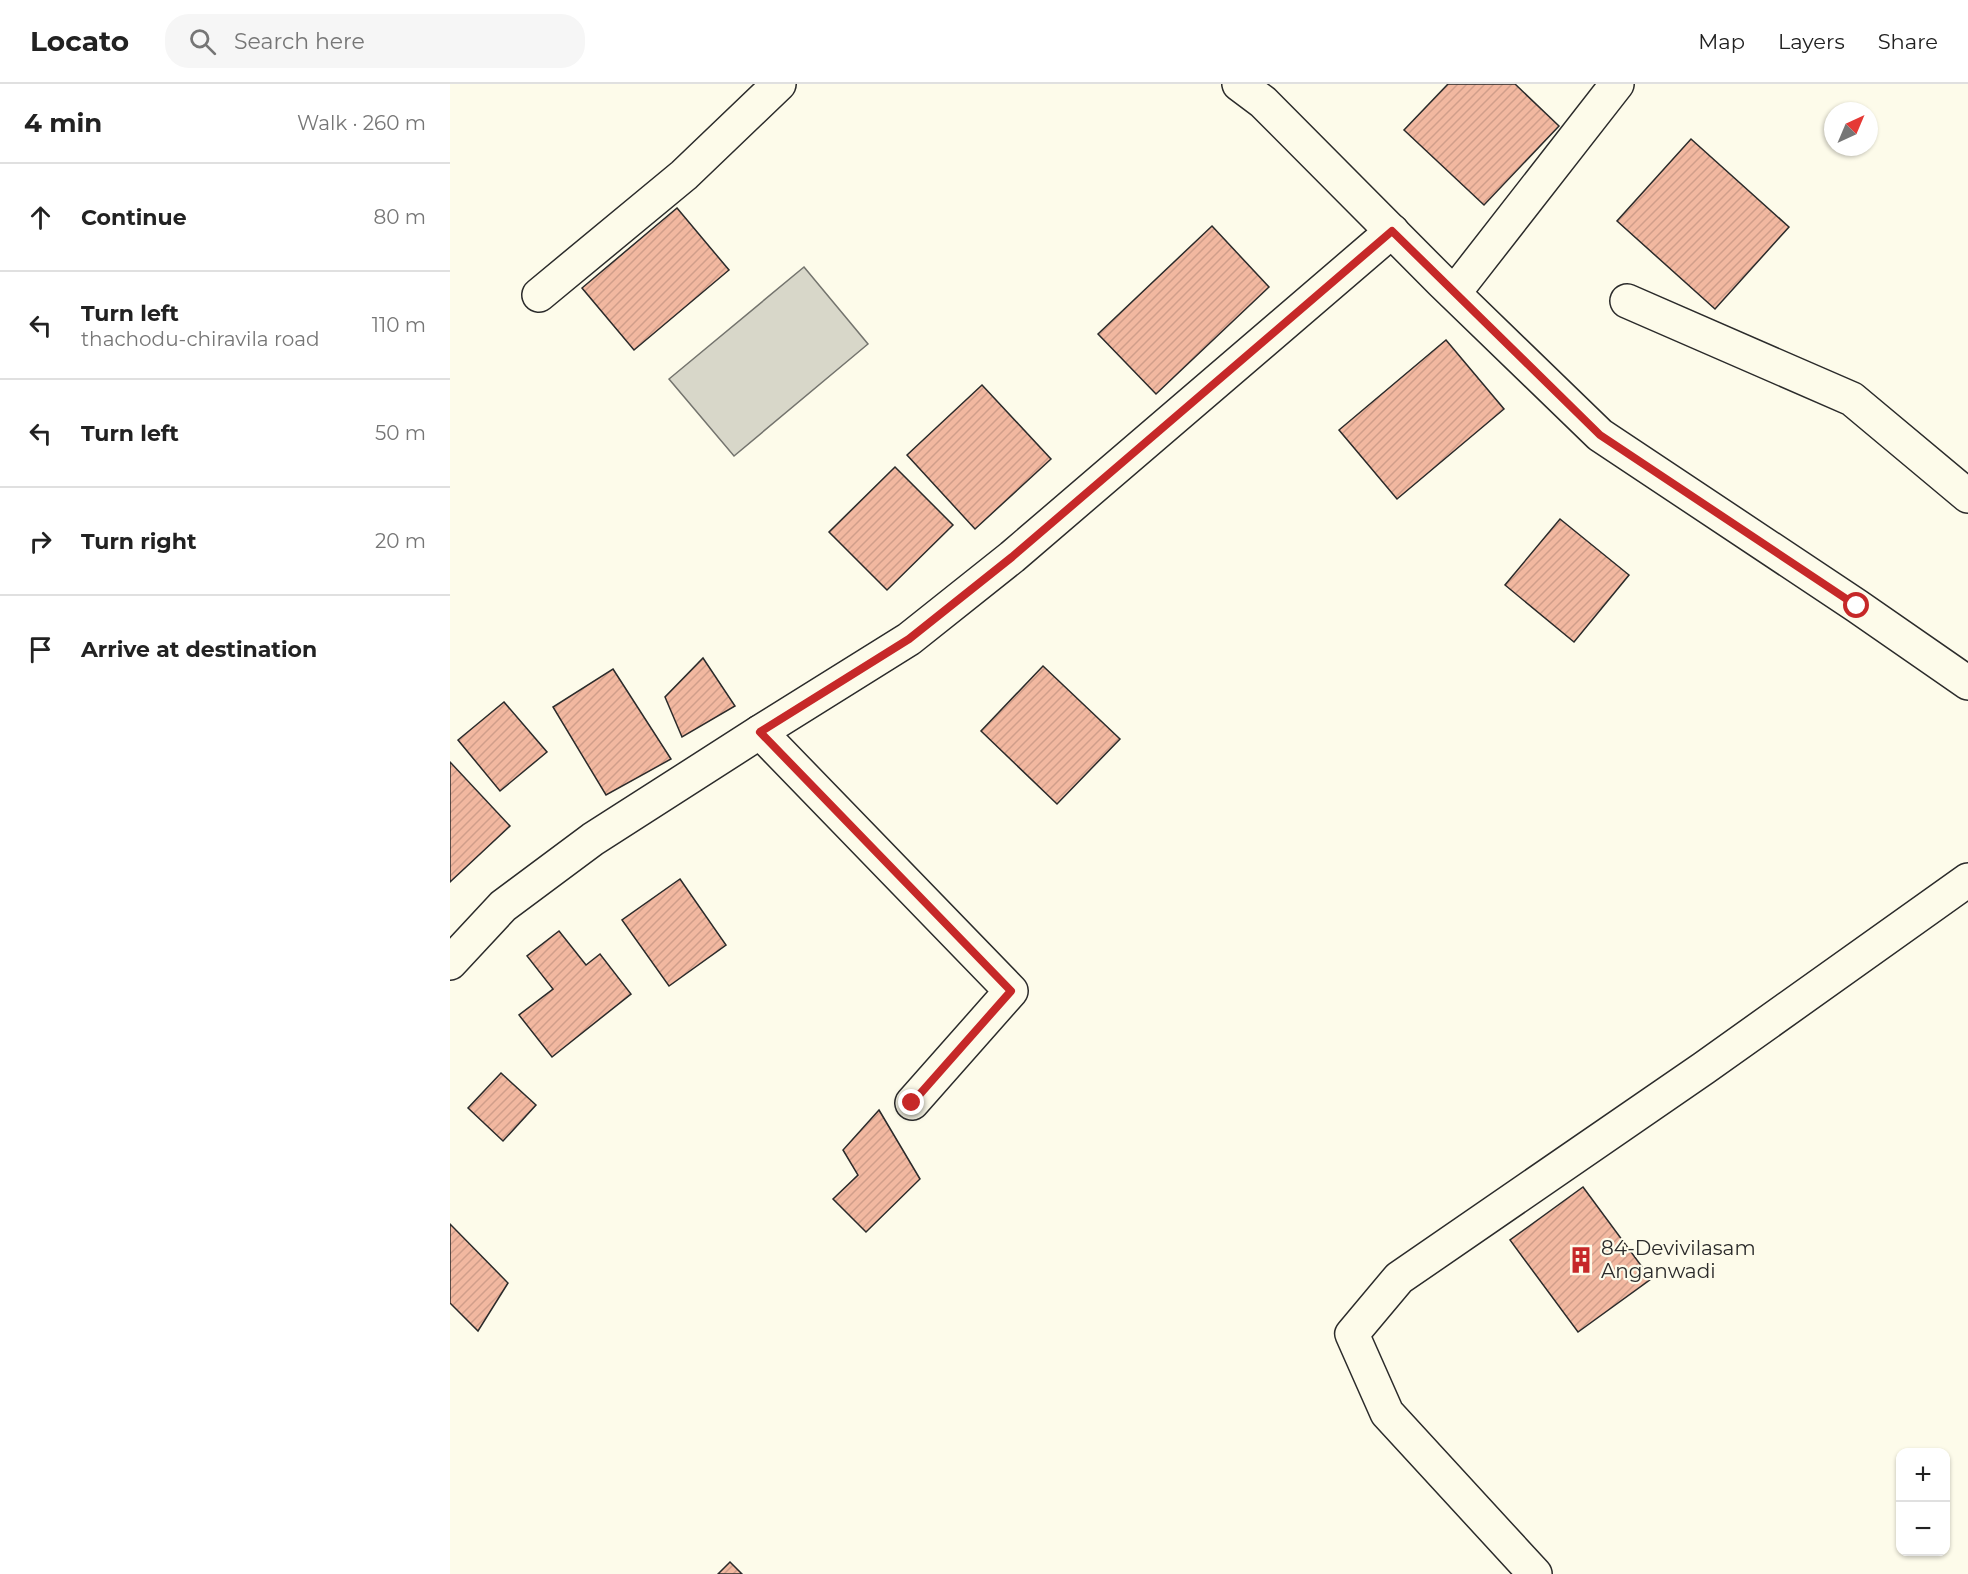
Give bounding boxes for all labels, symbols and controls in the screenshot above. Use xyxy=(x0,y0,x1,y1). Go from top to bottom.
search box xyxy=(165,14,585,68)
text: Locato xyxy=(30,24,129,58)
icon: search xyxy=(186,25,219,58)
text: Search here xyxy=(234,28,365,55)
text: Map xyxy=(1698,29,1745,54)
text: Layers xyxy=(1778,29,1845,54)
text: Share xyxy=(1878,29,1938,54)
north arrow xyxy=(1824,102,1878,156)
text: 4 min xyxy=(24,107,102,139)
text: Walk · 260 m xyxy=(297,111,426,135)
icon: ahead xyxy=(24,201,57,234)
text: Continue xyxy=(81,204,187,231)
text: 80 m xyxy=(374,205,426,229)
text: Turn left xyxy=(81,300,179,327)
icon: left xyxy=(24,309,57,342)
text: 110 m xyxy=(372,313,426,337)
text: thachodu-chiravila road xyxy=(81,327,320,351)
icon: left xyxy=(24,417,57,450)
text: Turn left xyxy=(81,420,179,447)
text: 50 m xyxy=(375,421,426,445)
icon: right xyxy=(24,525,57,558)
text: Turn right xyxy=(81,528,196,555)
text: 20 m xyxy=(375,529,426,553)
route start xyxy=(1843,592,1869,618)
icon: arrive xyxy=(24,633,57,666)
text: Arrive at destination xyxy=(81,636,317,663)
route end xyxy=(898,1089,924,1115)
place label: 84-Devivilasam Anganwadi xyxy=(1601,1236,1756,1283)
building icon: 84-Devivilasam Anganwadi xyxy=(1566,1245,1596,1275)
map controls xyxy=(1896,1448,1950,1556)
button: + xyxy=(1896,1448,1950,1502)
button: − xyxy=(1896,1502,1950,1556)

